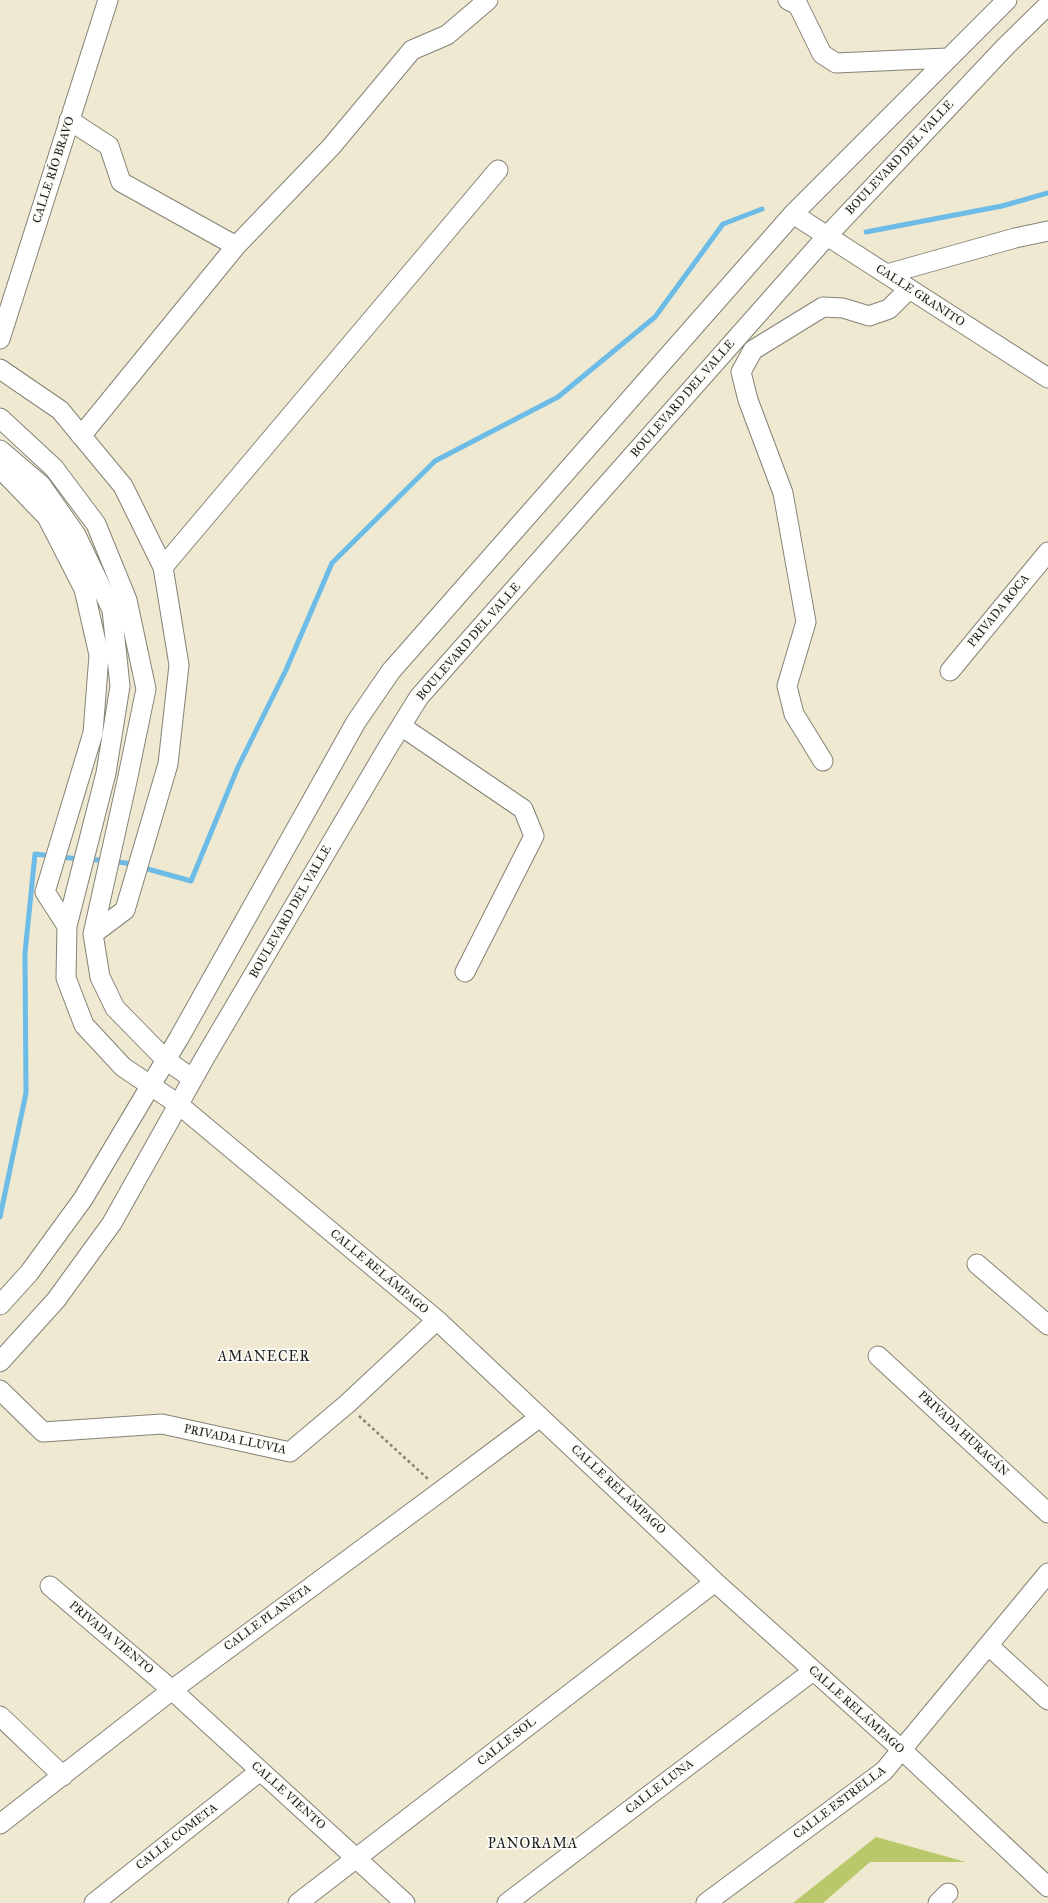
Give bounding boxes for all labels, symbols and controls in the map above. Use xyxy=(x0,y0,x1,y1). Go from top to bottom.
street label: BOULEVARD DEL VALLE xyxy=(843,98,957,218)
street label: CALLE RÍO BRAVO xyxy=(30,115,78,225)
street label: CALLE GRANITO xyxy=(873,262,967,330)
street label: BOULEVARD DEL VALLE xyxy=(628,337,738,461)
street label: PRIVADA ROCA xyxy=(965,572,1033,650)
street label: BOULEVARD DEL VALLE xyxy=(414,580,524,704)
street label: BOULEVARD DEL VALLE xyxy=(247,843,335,981)
street label: CALLE RELÁMPAGO xyxy=(327,1227,431,1317)
district label: AMANECER xyxy=(218,1350,310,1366)
street label: PRIVADA HURACÁN xyxy=(915,1388,1011,1480)
street label: PRIVADA LLUVIA xyxy=(182,1422,288,1458)
street label: CALLE RELÁMPAGO xyxy=(568,1442,668,1538)
street label: CALLE PLANETA xyxy=(222,1582,314,1654)
street label: PRIVADA VIENTO xyxy=(66,1599,156,1677)
street label: CALLE RELÁMPAGO xyxy=(805,1663,907,1757)
street label: CALLE SOL xyxy=(475,1715,539,1769)
street label: CALLE LUNA xyxy=(623,1757,697,1817)
street label: CALLE VIENTO xyxy=(248,1759,328,1833)
street label: CALLE ESTRELLA xyxy=(791,1764,889,1842)
street label: CALLE COMETA xyxy=(133,1801,221,1873)
district label: PANORAMA xyxy=(488,1837,578,1853)

